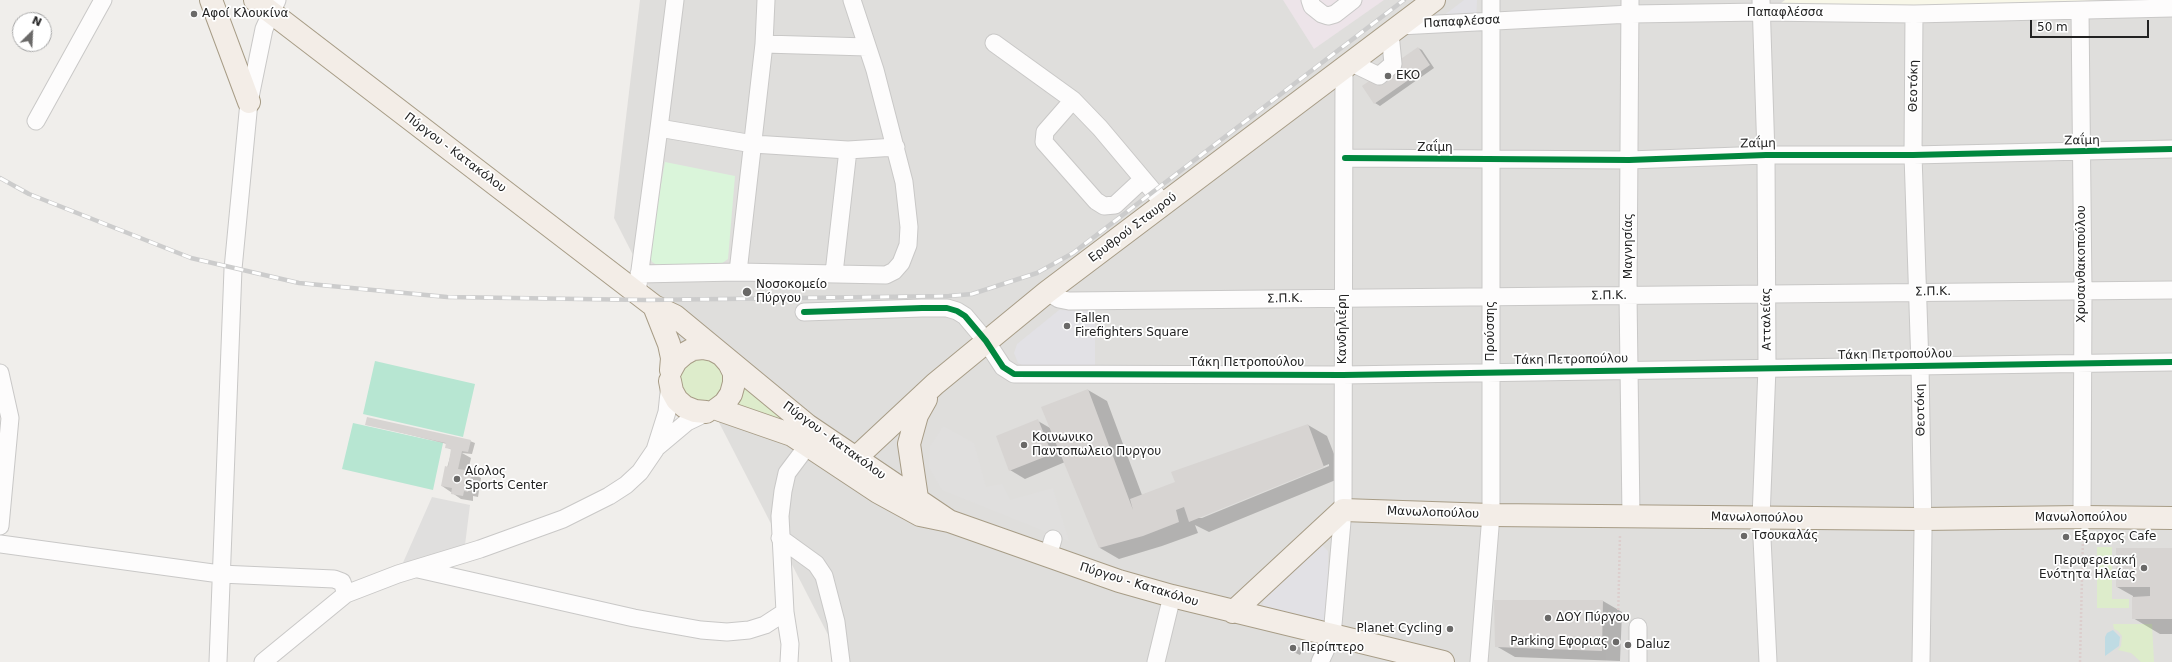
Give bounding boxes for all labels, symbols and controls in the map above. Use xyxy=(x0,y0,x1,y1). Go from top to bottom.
street label: Παπαφλέσσα xyxy=(1747,6,1823,20)
place label: Αφοί Κλουκίνα xyxy=(202,7,288,21)
marker: Αφοί Κλουκίνα xyxy=(189,9,199,19)
north arrow xyxy=(12,12,52,52)
scale bar xyxy=(2032,12,2151,38)
street label: Παπαφλέσσα xyxy=(1423,13,1501,31)
text: N xyxy=(30,14,44,29)
text: 50 m xyxy=(2037,20,2068,34)
street label: Θεοτόκη xyxy=(1906,60,1922,112)
place label: EKO xyxy=(1396,69,1420,83)
marker: EKO xyxy=(1383,71,1393,81)
street label: Πύργου - Κατακόλου xyxy=(401,110,509,196)
street label: Ζαΐμη xyxy=(2064,133,2100,149)
street label: Ζαΐμη xyxy=(1740,136,1776,152)
street label: Ζαΐμη xyxy=(1417,141,1453,155)
street label: Ερυθρού Σταυρού xyxy=(1086,190,1180,266)
street label: Χρυσανθακοπούλου xyxy=(2075,205,2089,323)
street label: Μαγνησίας xyxy=(1622,213,1636,279)
place label: Νοσοκομείο Πύργου xyxy=(756,278,827,306)
street label: Σ.Π.Κ. xyxy=(1915,284,1951,300)
marker: Νοσοκομείο Πύργου xyxy=(741,286,753,298)
street label: Ατταλείας xyxy=(1759,287,1775,351)
street label: Σ.Π.Κ. xyxy=(1591,288,1627,304)
street label: Σ.Π.Κ. xyxy=(1267,291,1303,307)
street label: Κανδηλιέρη xyxy=(1336,294,1350,364)
street label: Προύσσης xyxy=(1484,301,1498,361)
place label: Fallen Firefighters Square xyxy=(1075,312,1189,340)
marker: Fallen Firefighters Square xyxy=(1062,321,1072,331)
street label: Τάκη Πετροπούλου xyxy=(1838,347,1952,363)
street label: Τάκη Πετροπούλου xyxy=(1514,352,1628,368)
street label: Τάκη Πετροπούλου xyxy=(1190,356,1304,370)
street label: Θεοτόκη xyxy=(1913,384,1929,436)
street label: Πύργου - Κατακόλου xyxy=(780,399,888,483)
place label: Κοινωνικο Παντοπωλειο Πυργου xyxy=(1032,431,1161,459)
marker: Κοινωνικο Παντοπωλειο Πυργου xyxy=(1019,440,1029,450)
place label: Αίολος Sports Center xyxy=(465,465,548,493)
marker: Αίολος Sports Center xyxy=(452,474,462,484)
street label: Μανωλοπούλου xyxy=(1387,504,1479,522)
street label: Μανωλοπούλου xyxy=(1711,510,1803,526)
street label: Μανωλοπούλου xyxy=(2035,511,2127,525)
place label: Τσουκαλάς xyxy=(1752,529,1818,543)
place label: Εξαρχος Cafe xyxy=(2074,530,2156,544)
marker: Τσουκαλάς xyxy=(1739,531,1749,541)
marker: Εξαρχος Cafe xyxy=(2061,532,2071,542)
place label: Περιφερειακή Ενότητα Ηλείας xyxy=(2039,554,2136,582)
street label: Πύργου - Κατακόλου xyxy=(1078,560,1200,610)
marker: Περιφερειακή Ενότητα Ηλείας xyxy=(2139,563,2149,573)
place label: ΔΟΥ Πύργου xyxy=(1556,611,1630,625)
marker: ΔΟΥ Πύργου xyxy=(1543,613,1553,623)
place label: Planet Cycling xyxy=(1357,622,1442,636)
marker: Planet Cycling xyxy=(1445,624,1455,634)
place label: Parking Εφοριας xyxy=(1510,635,1608,649)
marker: Parking Εφοριας xyxy=(1611,637,1621,647)
place label: Daluz xyxy=(1636,638,1670,652)
marker: Daluz xyxy=(1623,640,1633,650)
place label: Περίπτερο xyxy=(1301,641,1364,655)
marker: Περίπτερο xyxy=(1288,643,1298,653)

